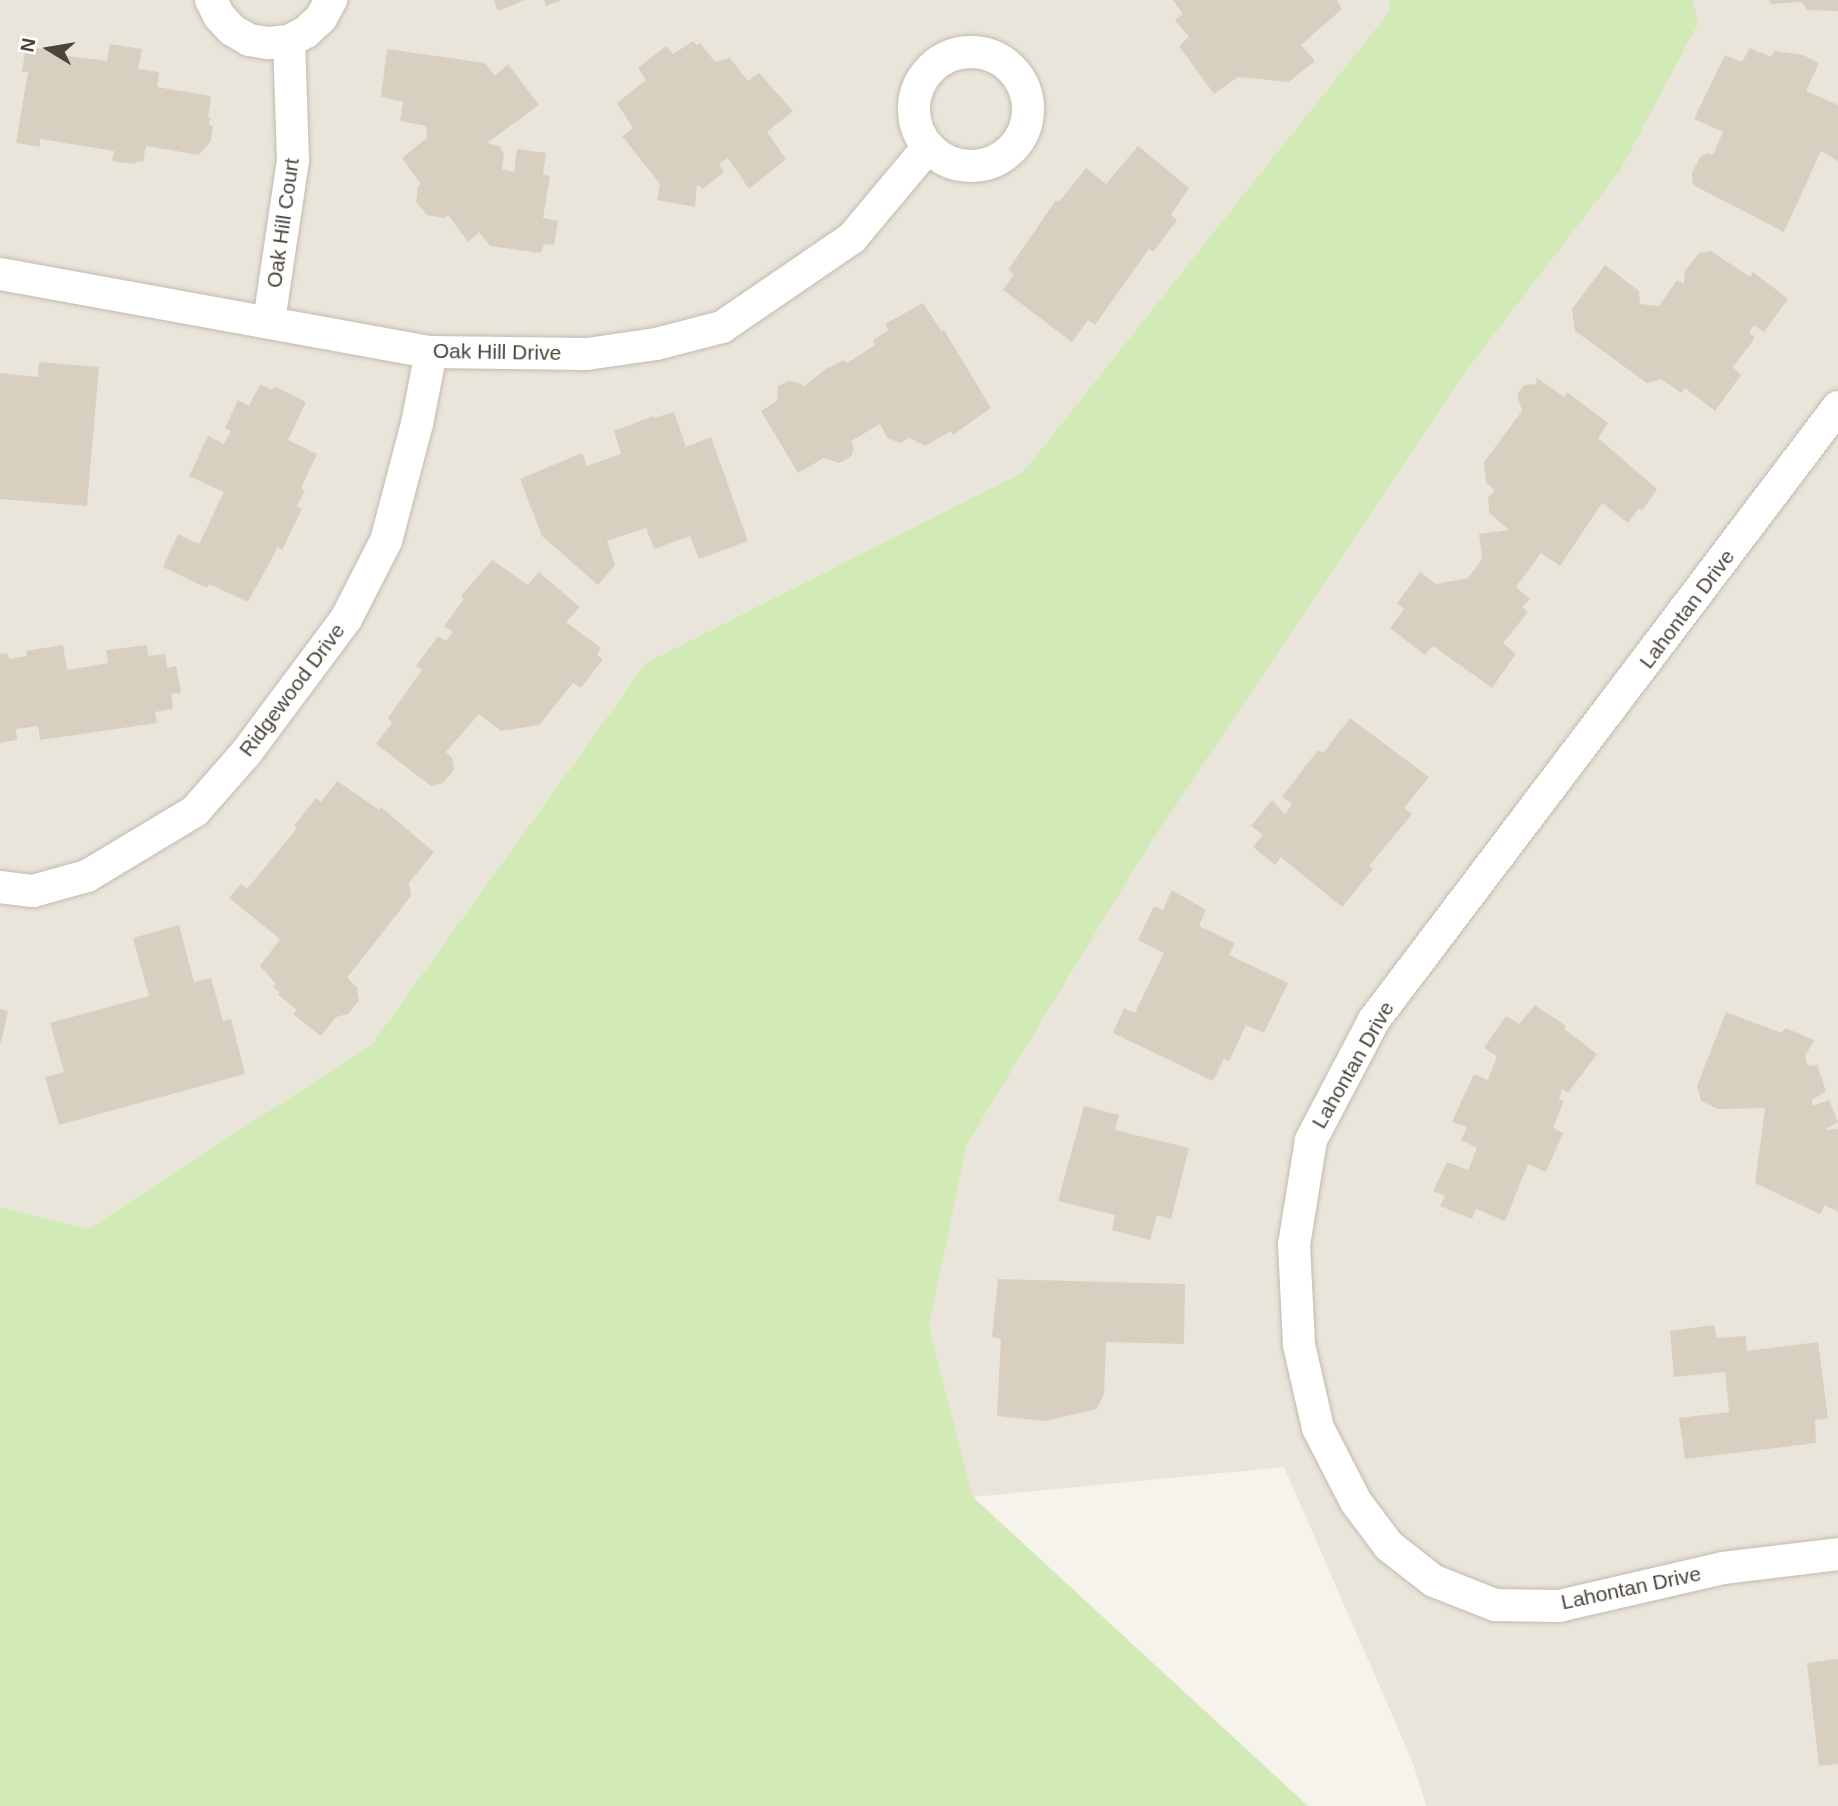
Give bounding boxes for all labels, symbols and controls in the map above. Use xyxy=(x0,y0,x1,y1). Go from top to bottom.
north arrow xyxy=(14,14,84,84)
text: N xyxy=(16,36,40,54)
street label: Oak Hill Court xyxy=(261,157,305,289)
street label: Oak Hill Drive xyxy=(433,338,561,366)
street label: Lahontan Drive xyxy=(1634,545,1740,673)
street label: Ridgewood Drive xyxy=(234,619,350,761)
street label: Lahontan Drive xyxy=(1306,997,1400,1133)
street label: Lahontan Drive xyxy=(1559,1561,1703,1615)

